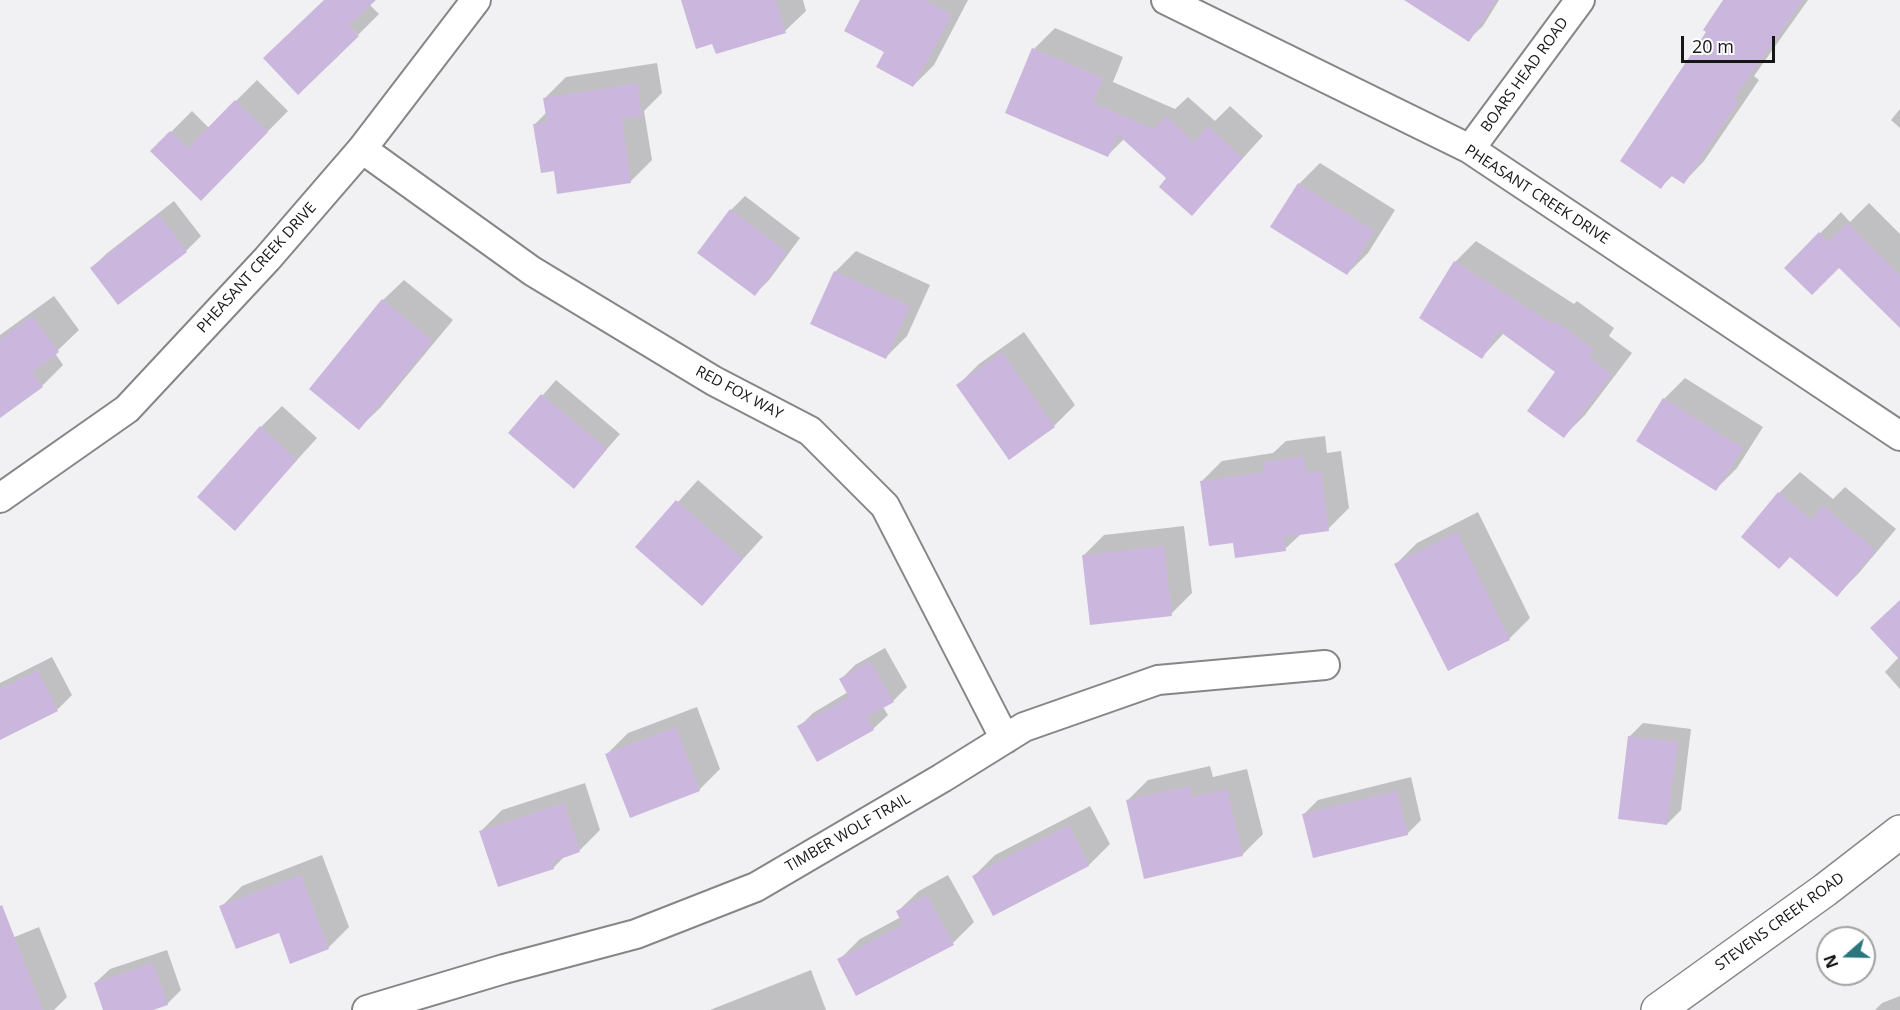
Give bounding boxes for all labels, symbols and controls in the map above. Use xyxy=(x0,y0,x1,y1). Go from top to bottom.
street label: BOARS HEAD ROAD xyxy=(1477,14,1573,136)
scale bar xyxy=(1684,24,1778,62)
text: 20 m xyxy=(1692,34,1734,58)
street label: PHEASANT CREEK DRIVE xyxy=(1461,141,1613,249)
street label: PHEASANT CREEK DRIVE xyxy=(194,199,320,337)
street label: RED FOX WAY xyxy=(692,363,786,423)
street label: TIMBER WOLF TRAIL xyxy=(782,790,914,876)
street label: STEVENS CREEK ROAD xyxy=(1712,869,1848,975)
north arrow xyxy=(1816,926,1876,986)

